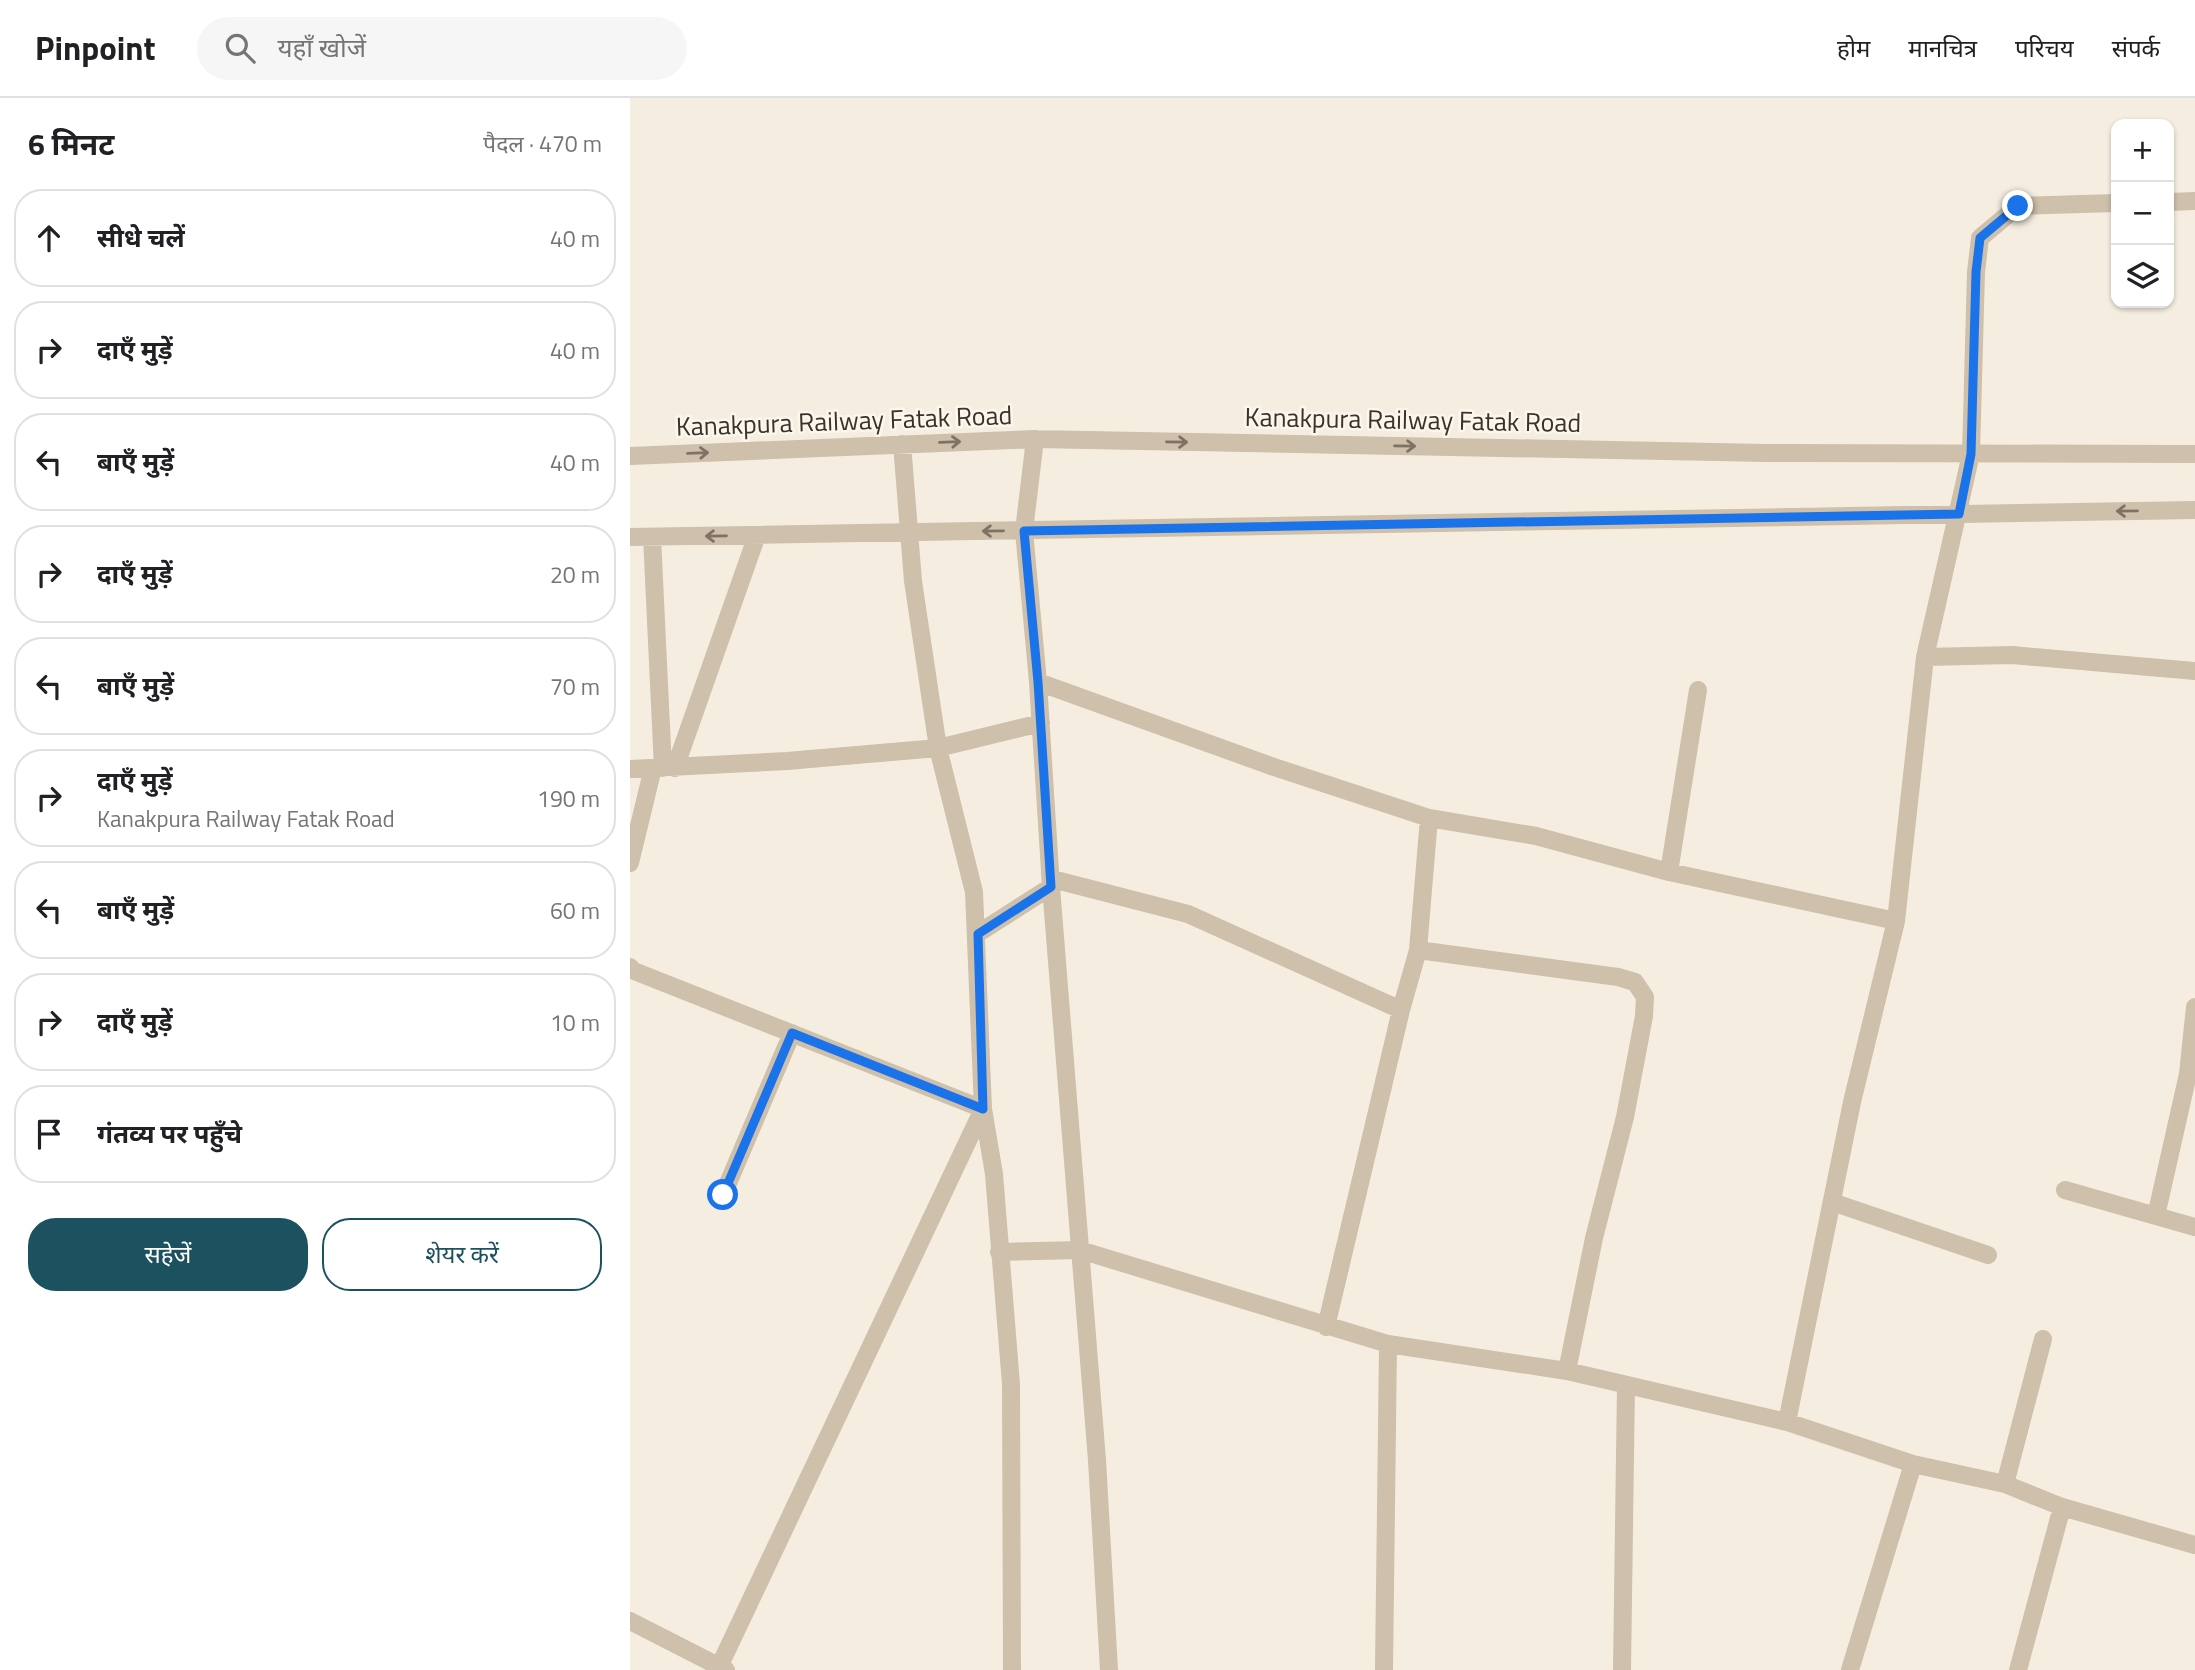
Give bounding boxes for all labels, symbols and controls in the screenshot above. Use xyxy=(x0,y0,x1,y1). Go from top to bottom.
search box xyxy=(197,17,687,80)
text: Pinpoint xyxy=(35,23,155,73)
text: यहाँ खोजें xyxy=(277,28,366,67)
icon: search xyxy=(221,29,259,67)
text: होम xyxy=(1837,30,1870,66)
text: मानचित्र xyxy=(1908,30,1977,66)
text: परिचय xyxy=(2015,30,2074,66)
text: संपर्क xyxy=(2112,30,2160,66)
map controls xyxy=(2111,119,2174,308)
button: + xyxy=(2111,119,2174,182)
text: 6 मिनट xyxy=(28,121,114,167)
text: पैदल · 470 m xyxy=(483,126,602,161)
button: − xyxy=(2111,182,2174,245)
route end xyxy=(2002,190,2033,221)
text: सीधे चलें xyxy=(97,218,185,257)
icon: ahead xyxy=(30,219,68,257)
text: 40 m xyxy=(550,221,600,256)
button: layers xyxy=(2111,245,2174,308)
text: दाएँ मुड़ें xyxy=(97,330,173,369)
icon: right xyxy=(30,331,68,369)
text: 40 m xyxy=(550,333,600,368)
street label: Kanakpura Railway Fatak Road xyxy=(675,395,1013,446)
street label: Kanakpura Railway Fatak Road xyxy=(1244,397,1582,442)
one-way arrow xyxy=(1166,435,1189,448)
one-way arrow xyxy=(938,436,961,449)
one-way arrow xyxy=(1393,439,1416,453)
text: बाएँ मुड़ें xyxy=(97,442,174,481)
icon: left xyxy=(30,443,68,481)
text: 40 m xyxy=(550,445,600,480)
one-way arrow xyxy=(686,446,709,459)
one-way arrow xyxy=(2116,504,2139,518)
one-way arrow xyxy=(982,525,1005,538)
one-way arrow xyxy=(705,529,728,543)
text: दाएँ मुड़ें xyxy=(97,554,173,593)
icon: right xyxy=(30,555,68,593)
text: 20 m xyxy=(550,557,600,592)
text: बाएँ मुड़ें xyxy=(97,666,174,705)
icon: left xyxy=(30,667,68,705)
text: 70 m xyxy=(550,669,600,704)
text: दाएँ मुड़ें xyxy=(97,761,173,800)
icon: right xyxy=(30,779,68,817)
text: 190 m xyxy=(537,781,600,816)
text: Kanakpura Railway Fatak Road xyxy=(97,801,395,836)
text: बाएँ मुड़ें xyxy=(97,890,174,929)
icon: left xyxy=(30,891,68,929)
text: 60 m xyxy=(550,893,600,928)
text: दाएँ मुड़ें xyxy=(97,1002,173,1041)
icon: right xyxy=(30,1003,68,1041)
text: 10 m xyxy=(550,1005,600,1040)
text: गंतव्य पर पहुँचे xyxy=(97,1114,242,1153)
icon: arrive xyxy=(30,1115,68,1153)
route start xyxy=(707,1179,738,1210)
button: सहेजें xyxy=(28,1218,308,1291)
button: शेयर करें xyxy=(322,1218,602,1291)

